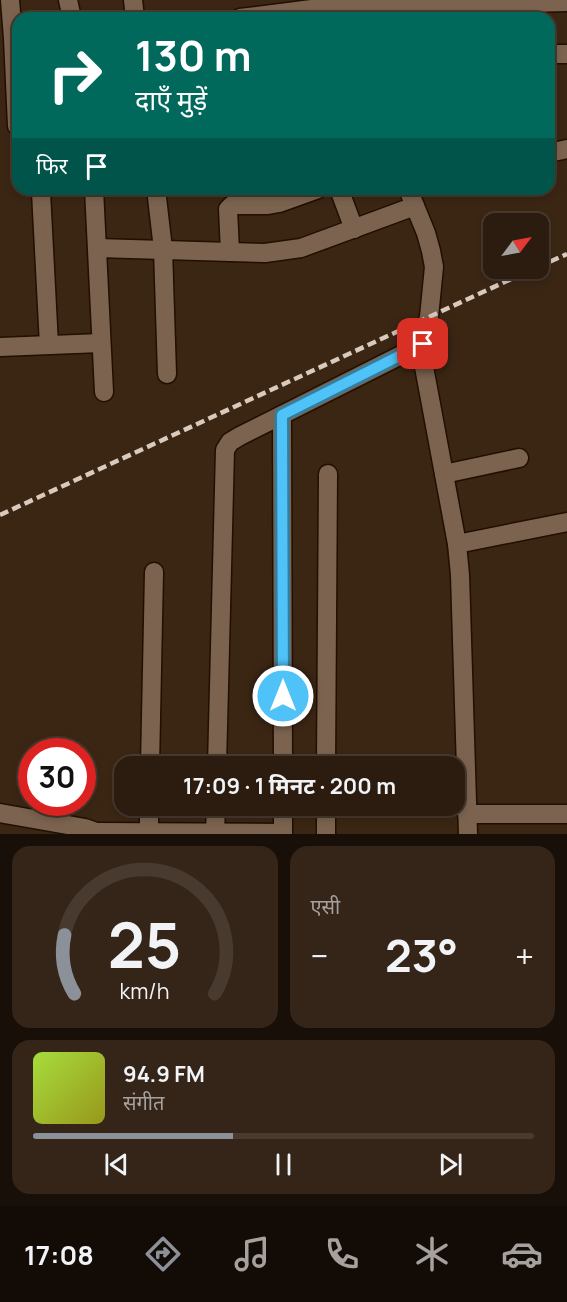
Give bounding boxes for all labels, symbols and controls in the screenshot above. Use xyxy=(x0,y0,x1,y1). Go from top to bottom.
text: 130 m xyxy=(135,26,252,84)
icon: right xyxy=(36,36,114,114)
text: दाएँ मुड़ें xyxy=(135,81,207,118)
icon: arrive xyxy=(80,150,113,183)
text: फिर xyxy=(36,151,68,181)
north arrow xyxy=(483,213,549,279)
map controls xyxy=(483,213,549,279)
pin xyxy=(397,318,448,369)
icon: arrive xyxy=(406,327,439,360)
position arrow xyxy=(251,664,315,728)
speed limit sign: 30 xyxy=(18,738,96,816)
text: 17:09 · 1 मिनट · 200 m xyxy=(183,771,396,801)
text: एसी xyxy=(311,893,340,920)
text: 25 xyxy=(108,901,182,987)
text: 23° xyxy=(385,924,458,986)
text: − xyxy=(311,933,328,978)
text: + xyxy=(515,933,534,978)
text: km/h xyxy=(120,976,170,1005)
text: 94.9 FM xyxy=(123,1059,205,1089)
text: संगीत xyxy=(123,1089,164,1116)
icon: previous xyxy=(100,1148,133,1181)
icon: pause xyxy=(267,1148,300,1181)
icon: next xyxy=(434,1148,467,1181)
icon: directions xyxy=(142,1233,184,1275)
icon: music xyxy=(231,1233,273,1275)
icon: phone xyxy=(321,1233,363,1275)
icon: climate xyxy=(411,1233,453,1275)
icon: car xyxy=(501,1233,543,1275)
text: 17:08 xyxy=(24,1236,94,1273)

